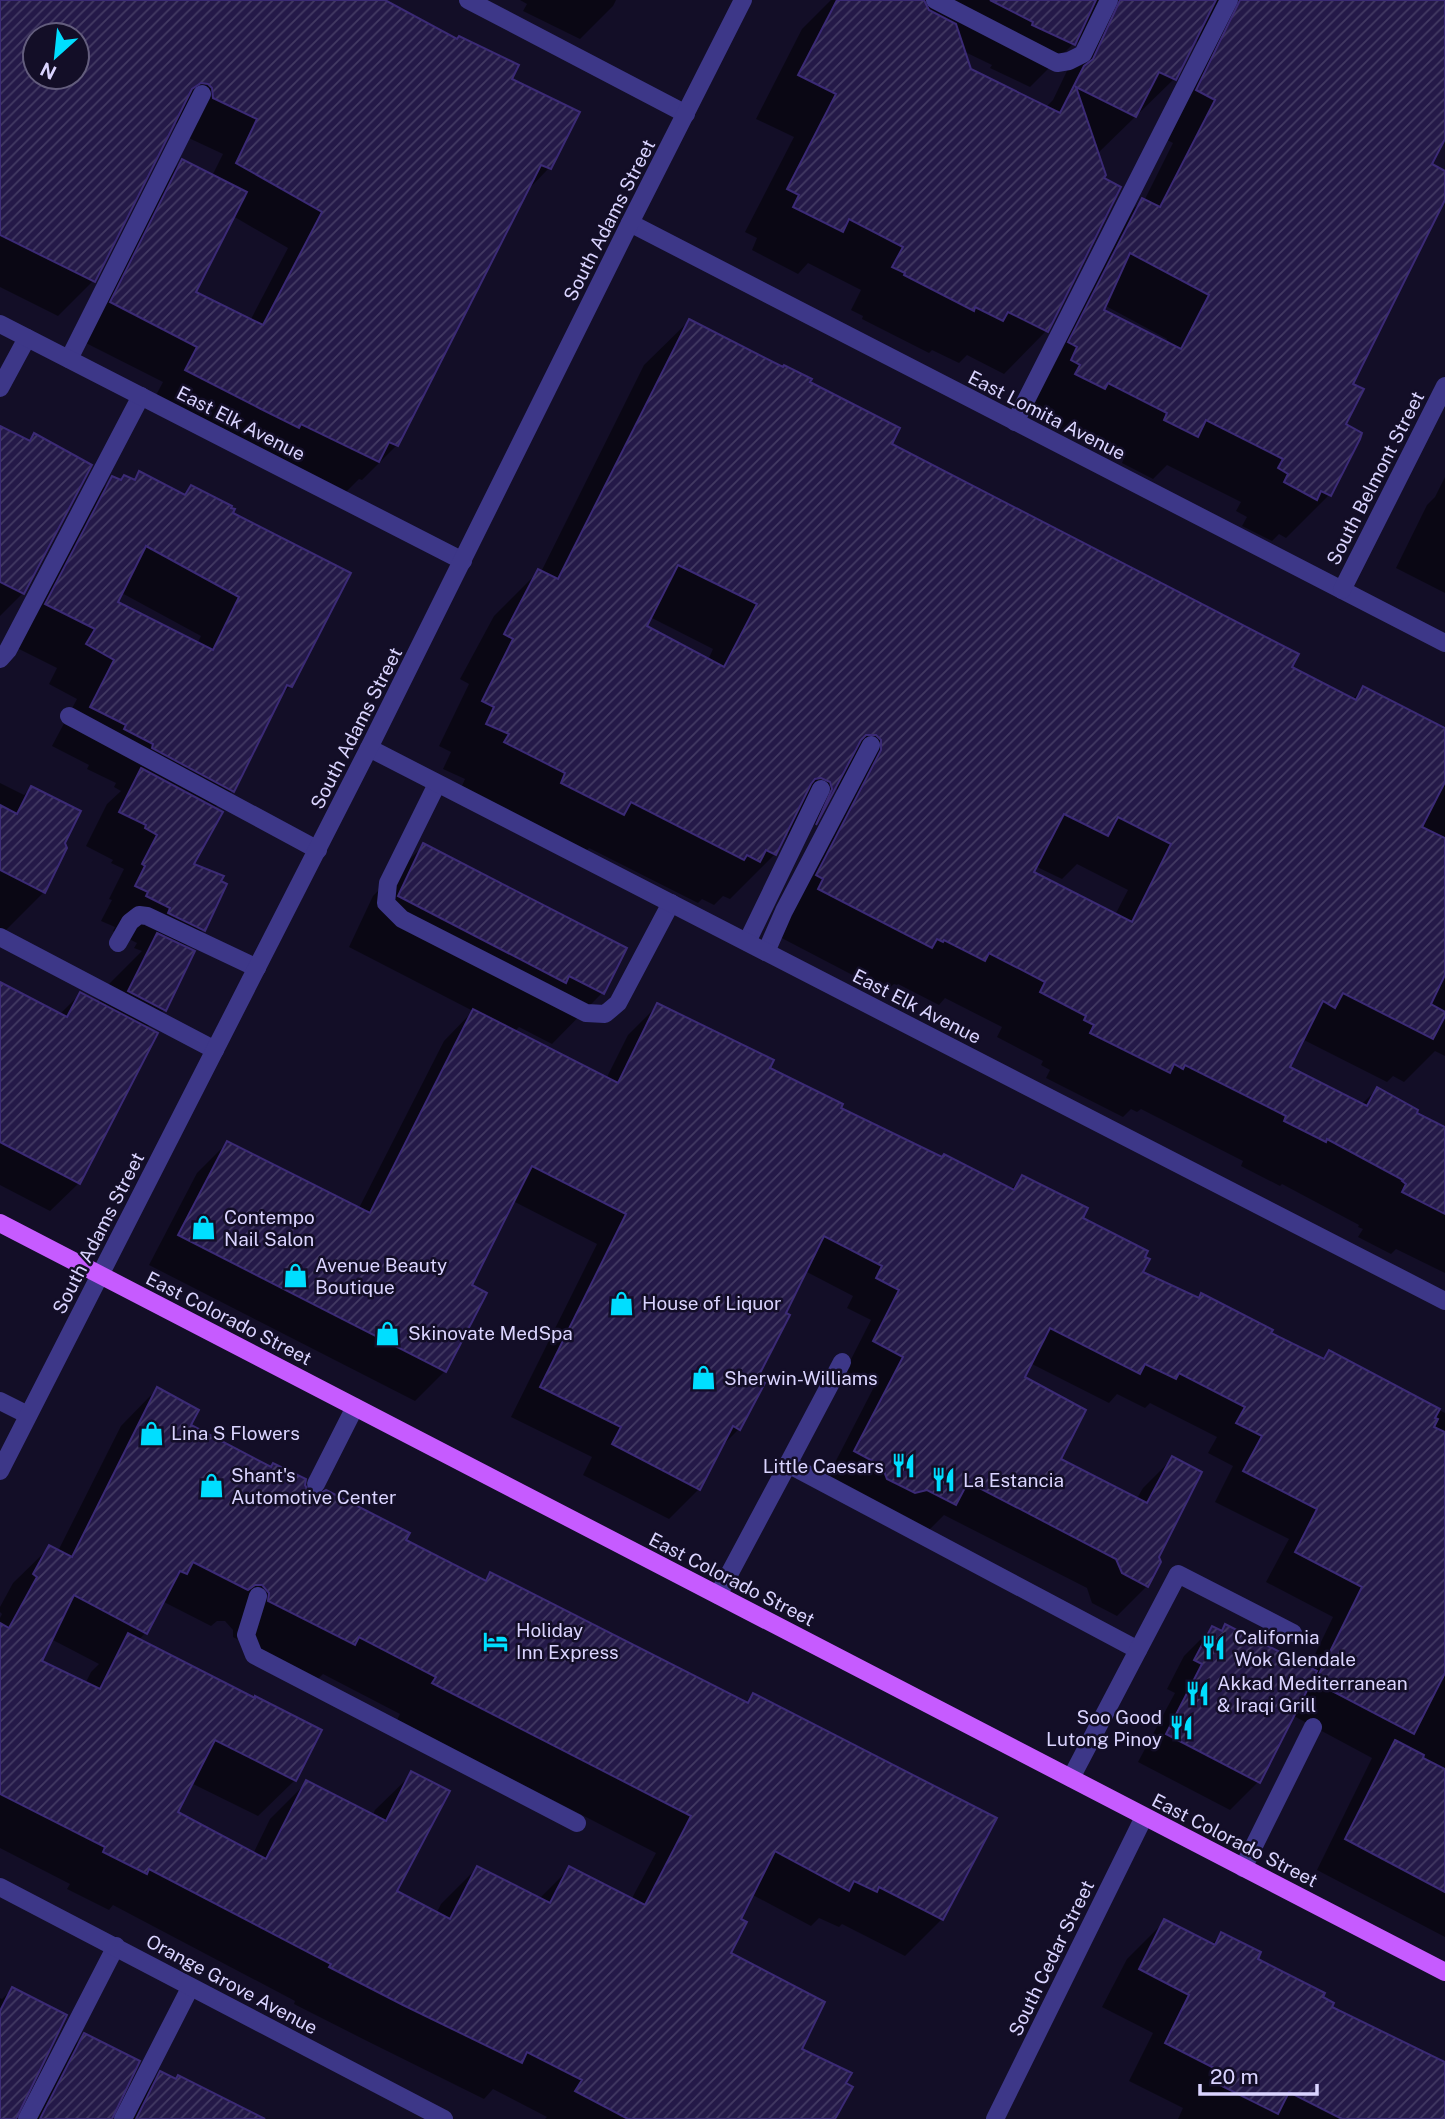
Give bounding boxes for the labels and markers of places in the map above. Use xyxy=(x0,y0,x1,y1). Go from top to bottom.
place label: Contempo Nail Salon xyxy=(224,1206,315,1250)
shop icon: Contempo Nail Salon xyxy=(190,1214,218,1242)
place label: Avenue Beauty Boutique xyxy=(315,1254,447,1298)
shop icon: Avenue Beauty Boutique xyxy=(281,1262,309,1290)
shop icon: House of Liquor xyxy=(608,1289,636,1317)
place label: House of Liquor xyxy=(642,1292,782,1314)
shop icon: Skinovate MedSpa xyxy=(374,1319,402,1347)
place label: Skinovate MedSpa xyxy=(408,1322,573,1344)
shop icon: Sherwin-Williams xyxy=(690,1364,718,1392)
place label: Sherwin-Williams xyxy=(724,1367,878,1389)
shop icon: Lina S Flowers xyxy=(137,1419,165,1447)
place label: Lina S Flowers xyxy=(171,1422,300,1444)
restaurant icon: Little Caesars xyxy=(890,1452,918,1480)
place label: Little Caesars xyxy=(763,1455,884,1477)
place label: Shant's Automotive Center xyxy=(231,1464,396,1508)
restaurant icon: La Estancia xyxy=(929,1466,957,1494)
place label: La Estancia xyxy=(963,1469,1064,1491)
shop icon: Shant's Automotive Center xyxy=(197,1472,225,1500)
place label: Holiday Inn Express xyxy=(516,1619,619,1663)
place label: California Wok Glendale xyxy=(1234,1626,1356,1670)
hotel icon: Holiday Inn Express xyxy=(482,1627,510,1655)
restaurant icon: California Wok Glendale xyxy=(1200,1634,1228,1662)
place label: Akkad Mediterranean & Iraqi Grill xyxy=(1217,1672,1408,1716)
restaurant icon: Akkad Mediterranean & Iraqi Grill xyxy=(1183,1680,1211,1708)
place label: Soo Good Lutong Pinoy xyxy=(1046,1706,1162,1750)
restaurant icon: Soo Good Lutong Pinoy xyxy=(1168,1714,1196,1742)

